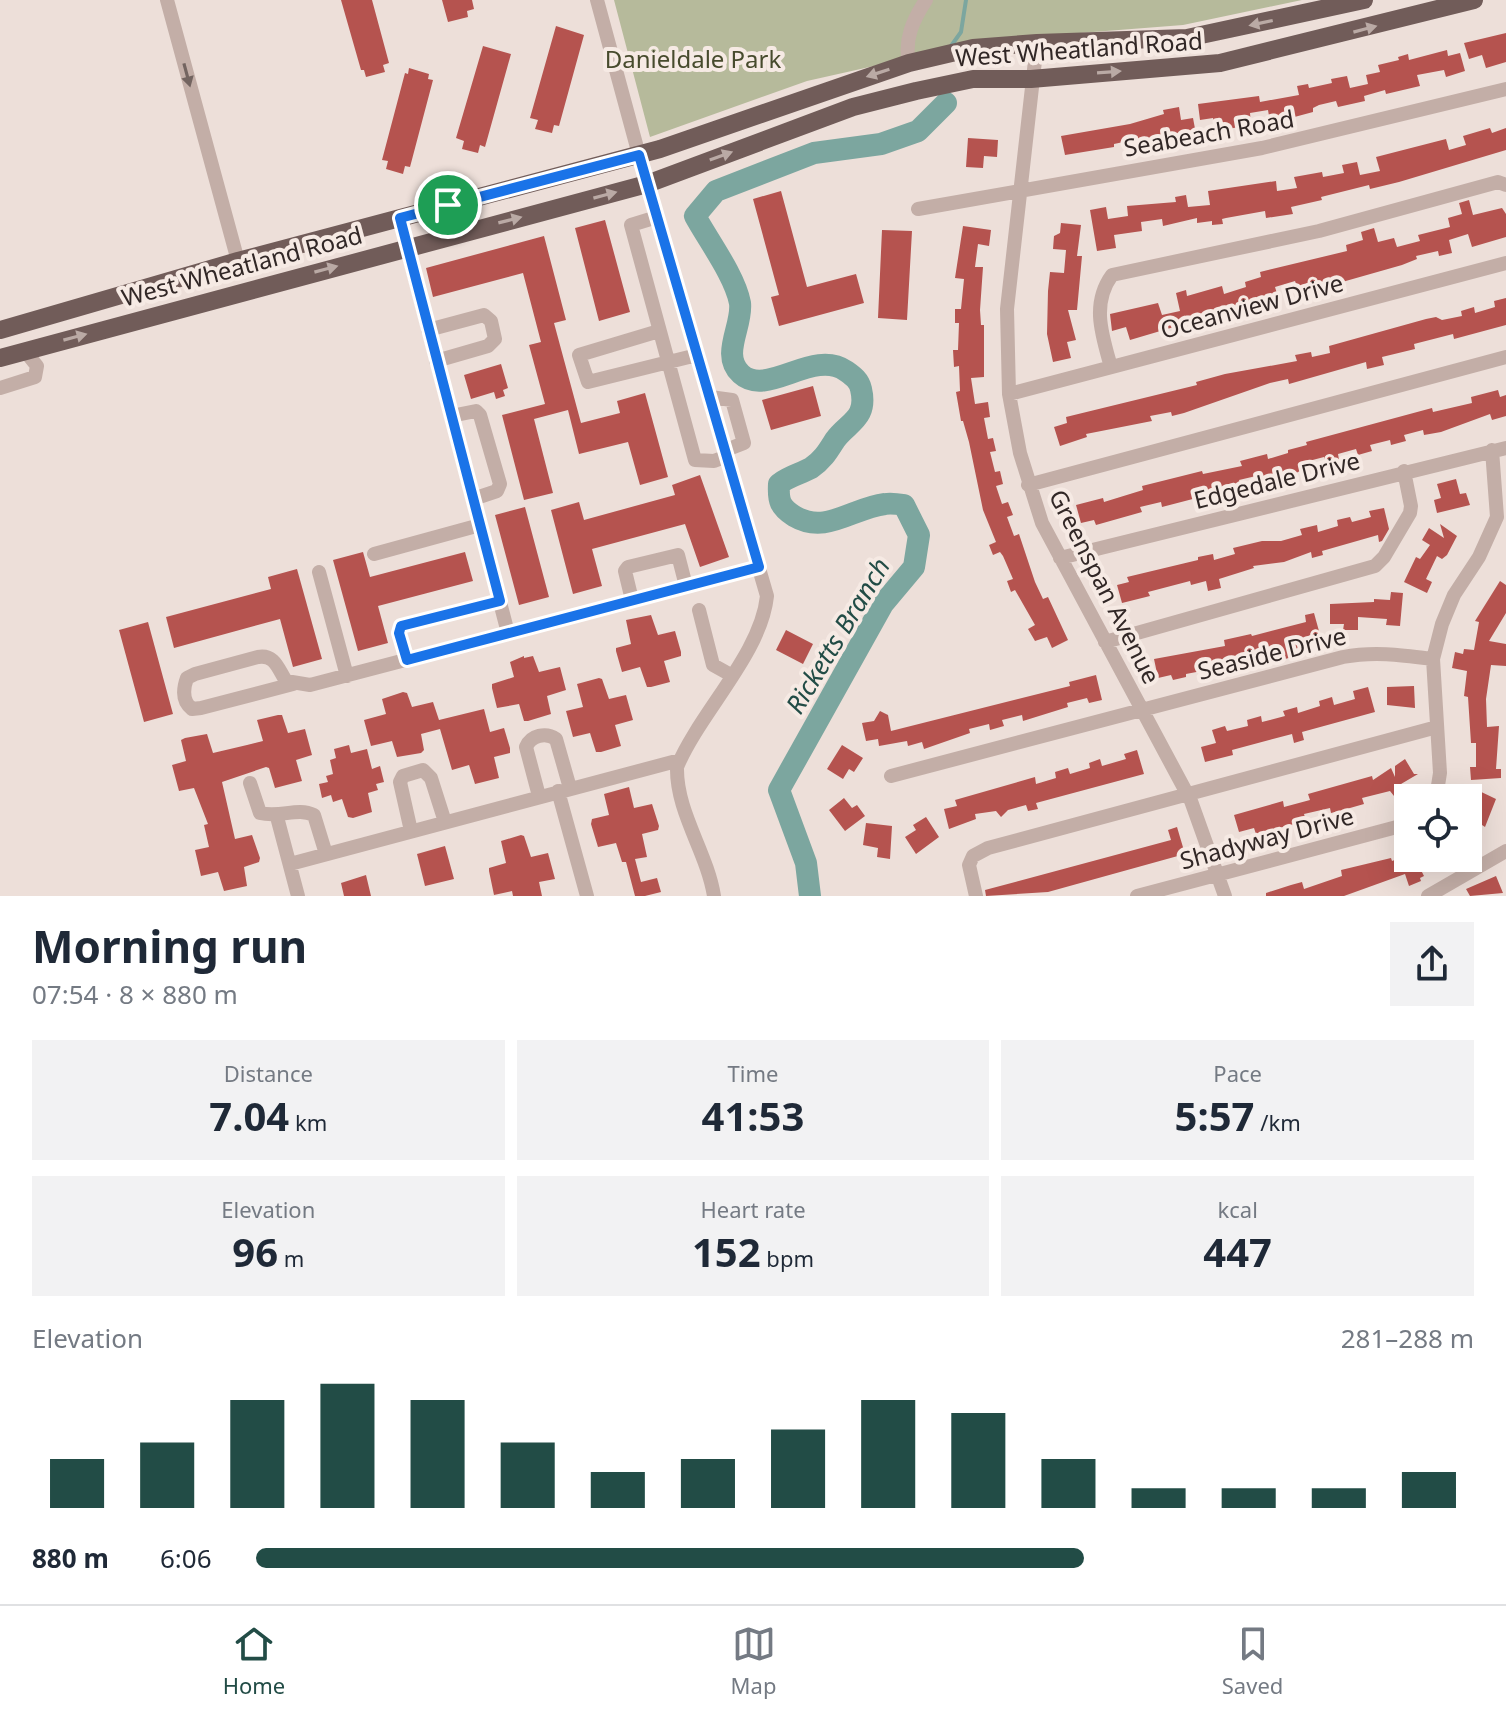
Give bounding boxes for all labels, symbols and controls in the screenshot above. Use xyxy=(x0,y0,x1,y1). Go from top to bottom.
one-way arrow xyxy=(1248,17,1273,30)
one-way arrow xyxy=(1352,22,1377,34)
street label: West Wheatland Road xyxy=(954,23,1204,74)
park label: Danieldale Park xyxy=(605,42,782,75)
one-way arrow xyxy=(182,63,194,88)
one-way arrow xyxy=(1097,65,1122,78)
one-way arrow xyxy=(866,68,890,80)
street label: Seabeach Road xyxy=(1121,101,1296,164)
one-way arrow xyxy=(709,149,733,162)
pin xyxy=(414,171,482,239)
icon: arrive xyxy=(426,183,470,227)
one-way arrow xyxy=(594,188,618,201)
one-way arrow xyxy=(497,214,522,226)
street label: West Wheatland Road xyxy=(118,218,366,314)
one-way arrow xyxy=(315,262,339,275)
street label: Oceanview Drive xyxy=(1157,265,1347,346)
one-way arrow xyxy=(64,330,88,343)
street label: Edgedale Drive xyxy=(1190,443,1363,516)
street label: Greenspan Avenue xyxy=(1042,484,1169,689)
water label: Ricketts Branch xyxy=(776,551,898,720)
street label: Seaside Drive xyxy=(1194,618,1349,687)
map controls xyxy=(1394,784,1482,872)
button: locate xyxy=(1394,784,1482,872)
street label: Shadyway Drive xyxy=(1176,798,1357,877)
text: Morning run xyxy=(32,916,307,976)
button: share xyxy=(1390,922,1474,1006)
text: 07:54 · 8 × 880 m xyxy=(32,976,238,1012)
text: Distance xyxy=(224,1058,313,1088)
text: Time xyxy=(728,1058,778,1088)
text: Pace xyxy=(1213,1058,1262,1088)
text: 7.04 xyxy=(209,1088,289,1143)
text: 41:53 xyxy=(702,1088,804,1143)
text: 5:57 xyxy=(1175,1088,1254,1143)
text: km xyxy=(289,1107,327,1137)
text: /km xyxy=(1254,1107,1301,1137)
text: Elevation xyxy=(221,1194,315,1224)
text: Heart rate xyxy=(700,1194,806,1224)
text: kcal xyxy=(1217,1194,1258,1224)
text: 96 xyxy=(232,1224,278,1279)
text: 152 xyxy=(692,1224,761,1279)
text: 447 xyxy=(1203,1224,1272,1279)
text: m xyxy=(278,1243,304,1273)
text: bpm xyxy=(761,1243,814,1273)
text: Elevation xyxy=(32,1320,143,1356)
text: 281–288 m xyxy=(1341,1320,1474,1356)
text: 880 m xyxy=(32,1540,109,1576)
text: 6:06 xyxy=(160,1540,212,1576)
tab: Home xyxy=(223,1622,285,1700)
tab: Map xyxy=(731,1622,776,1700)
tab: Saved xyxy=(1222,1622,1283,1700)

